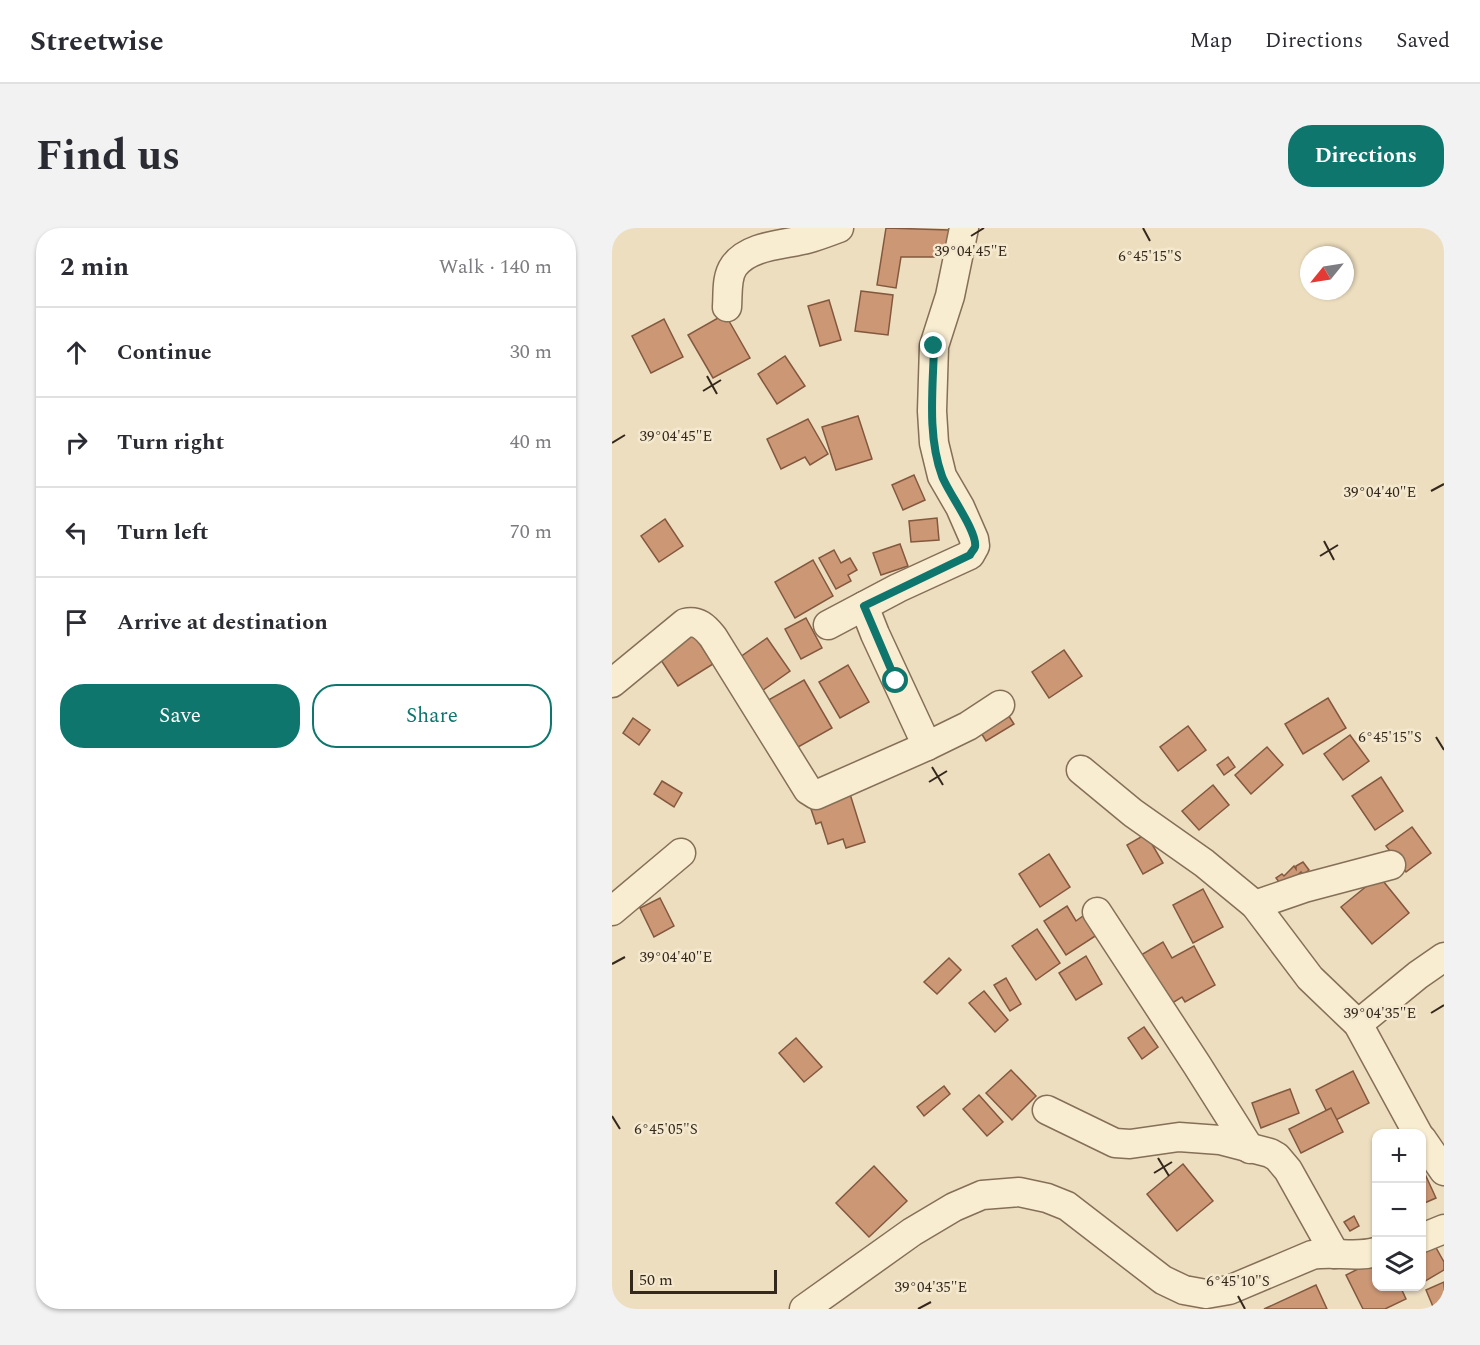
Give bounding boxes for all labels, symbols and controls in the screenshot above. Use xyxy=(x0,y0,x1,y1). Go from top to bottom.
text: Streetwise xyxy=(30,20,164,63)
text: Map xyxy=(1190,25,1232,57)
text: Directions xyxy=(1265,25,1363,57)
text: Saved xyxy=(1396,25,1450,57)
text: Find us xyxy=(36,125,180,188)
button: Directions xyxy=(1288,125,1444,187)
text: 39°04'45"E xyxy=(935,240,1007,263)
text: 6°45'15"S xyxy=(1118,245,1182,268)
north arrow xyxy=(1300,246,1354,300)
text: 2 min xyxy=(60,247,129,287)
text: Walk · 140 m xyxy=(439,252,552,282)
route end xyxy=(920,332,946,358)
icon: ahead xyxy=(60,336,93,369)
text: Continue xyxy=(117,336,212,369)
text: 30 m xyxy=(510,337,552,367)
text: 39°04'45"E xyxy=(640,425,712,448)
icon: right xyxy=(60,426,93,459)
text: Turn right xyxy=(117,426,224,459)
text: 40 m xyxy=(510,427,552,457)
text: 39°04'40"E xyxy=(1344,481,1416,504)
icon: left xyxy=(60,516,93,549)
text: Turn left xyxy=(117,516,209,549)
text: 70 m xyxy=(510,517,552,547)
icon: arrive xyxy=(60,606,93,639)
text: Arrive at destination xyxy=(117,606,328,639)
route start xyxy=(882,667,908,693)
button: Save xyxy=(60,684,300,748)
button: Share xyxy=(312,684,552,748)
text: 6°45'15"S xyxy=(1358,726,1422,749)
text: 39°04'40"E xyxy=(640,946,712,969)
text: 39°04'35"E xyxy=(1344,1002,1416,1025)
text: 6°45'05"S xyxy=(634,1118,698,1141)
map controls xyxy=(1372,1129,1426,1291)
button: + xyxy=(1372,1129,1426,1183)
button: − xyxy=(1372,1183,1426,1237)
button: layers xyxy=(1372,1237,1426,1291)
scale bar xyxy=(630,1267,777,1294)
text: 50 m xyxy=(639,1268,673,1292)
text: 6°45'10"S xyxy=(1206,1270,1270,1293)
text: 39°04'35"E xyxy=(895,1276,967,1299)

